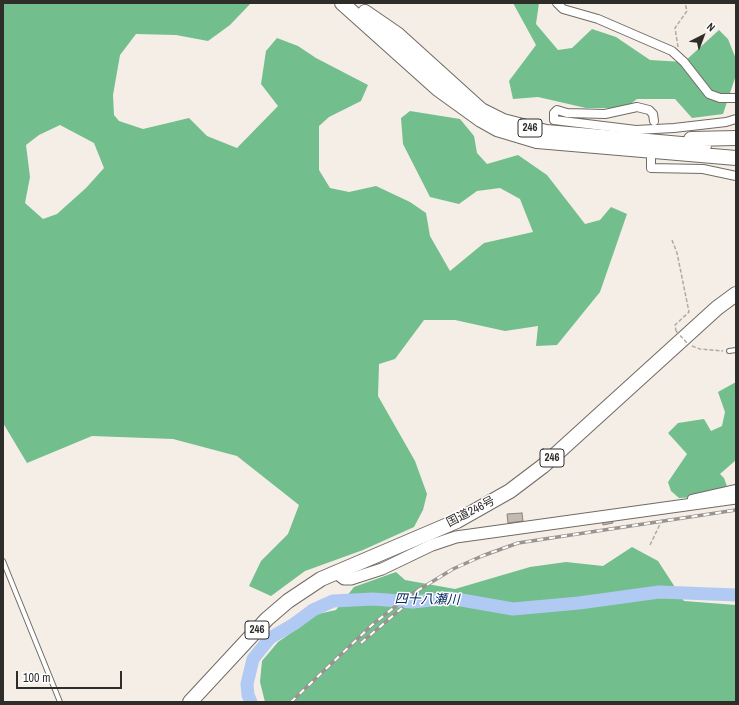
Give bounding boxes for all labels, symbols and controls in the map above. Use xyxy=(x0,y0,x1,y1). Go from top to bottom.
north arrow xyxy=(683,16,723,56)
text: N xyxy=(704,20,718,34)
road number: 246 xyxy=(518,119,542,137)
road number: 246 xyxy=(540,449,564,467)
street label: 国道246号 xyxy=(444,494,498,530)
water label: 四十八瀬川 xyxy=(394,592,460,608)
road number: 246 xyxy=(245,621,269,639)
scale bar xyxy=(18,663,124,689)
text: 100 m xyxy=(23,670,50,686)

